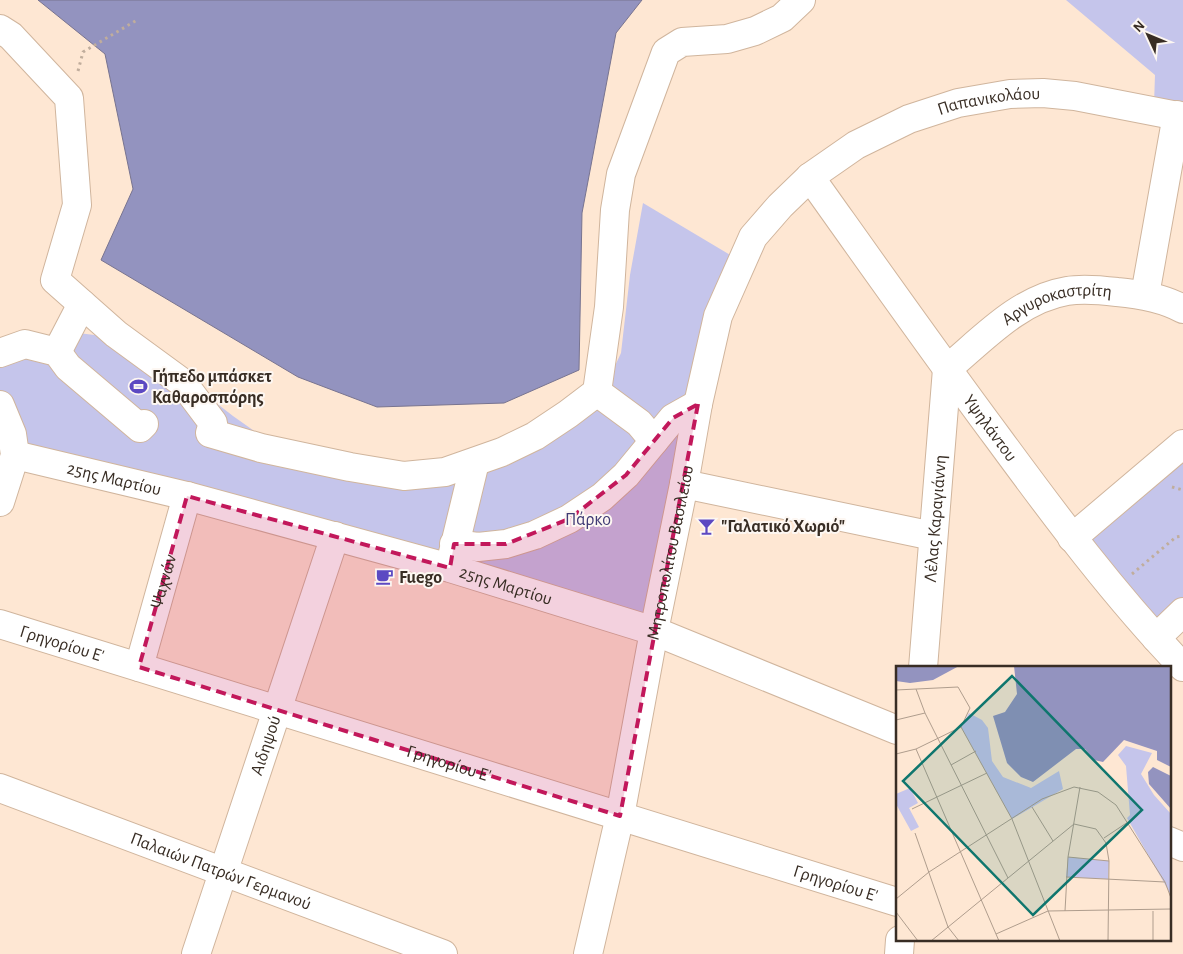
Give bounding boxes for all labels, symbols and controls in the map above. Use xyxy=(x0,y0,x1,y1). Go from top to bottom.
north arrow xyxy=(1123,10,1173,60)
text: N xyxy=(1131,18,1148,35)
street label: Παπανικολάου xyxy=(935,85,1040,119)
street label: Αργυροκαστρίτη xyxy=(999,281,1113,329)
place label: Γήπεδο μπάσκετ Καθαροσπόρης xyxy=(152,367,273,407)
sports icon: Γήπεδο μπάσκετ Καθαροσπόρης xyxy=(128,376,148,396)
street label: Υψηλάντου xyxy=(959,392,1020,465)
street label: Λέλας Καραγιάννη xyxy=(922,454,950,583)
street label: 25ης Μαρτίου xyxy=(65,460,163,500)
street label: Μητροπολίτου Βασιλείου xyxy=(645,464,697,641)
park label: Πάρκο xyxy=(565,511,611,529)
bar icon: "Γαλατικό Χωριό" xyxy=(697,516,717,536)
place label: "Γαλατικό Χωριό" xyxy=(721,517,845,536)
street label: Ψαχνών xyxy=(148,552,180,611)
street label: 25ης Μαρτίου xyxy=(457,563,554,609)
cafe icon: Fuego xyxy=(375,567,395,587)
place label: Fuego xyxy=(399,569,442,587)
street label: Γρηγορίου Ε' xyxy=(18,623,106,666)
inset map xyxy=(896,666,1170,942)
street label: Αιδηψού xyxy=(248,713,285,778)
street label: Γρηγορίου Ε' xyxy=(404,743,493,786)
street label: Παλαιών Πατρών Γερμανού xyxy=(128,830,313,914)
street label: Γρηγορίου Ε' xyxy=(791,862,880,905)

